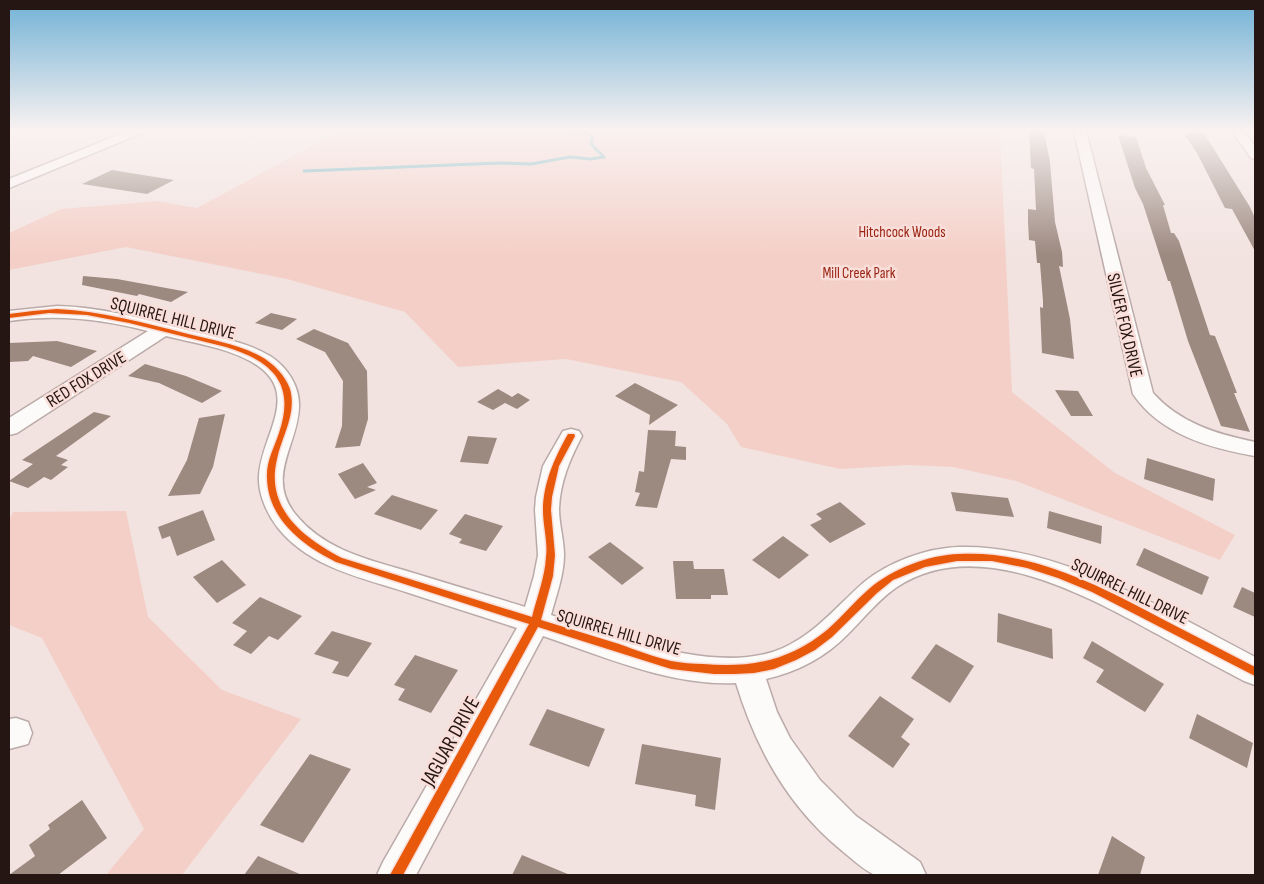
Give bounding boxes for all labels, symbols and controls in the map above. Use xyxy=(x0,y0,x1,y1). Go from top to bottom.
park label: Hitchcock Woods xyxy=(858,223,946,242)
park label: Mill Creek Park xyxy=(822,264,896,283)
street label: SILVER FOX DRIVE xyxy=(1102,271,1147,379)
street label: SQUIRREL HILL DRIVE xyxy=(108,293,237,344)
street label: RED FOX DRIVE xyxy=(43,347,130,412)
street label: SQUIRREL HILL DRIVE xyxy=(1068,554,1192,629)
street label: SQUIRREL HILL DRIVE xyxy=(554,605,683,660)
street label: JAGUAR DRIVE xyxy=(415,692,485,791)

